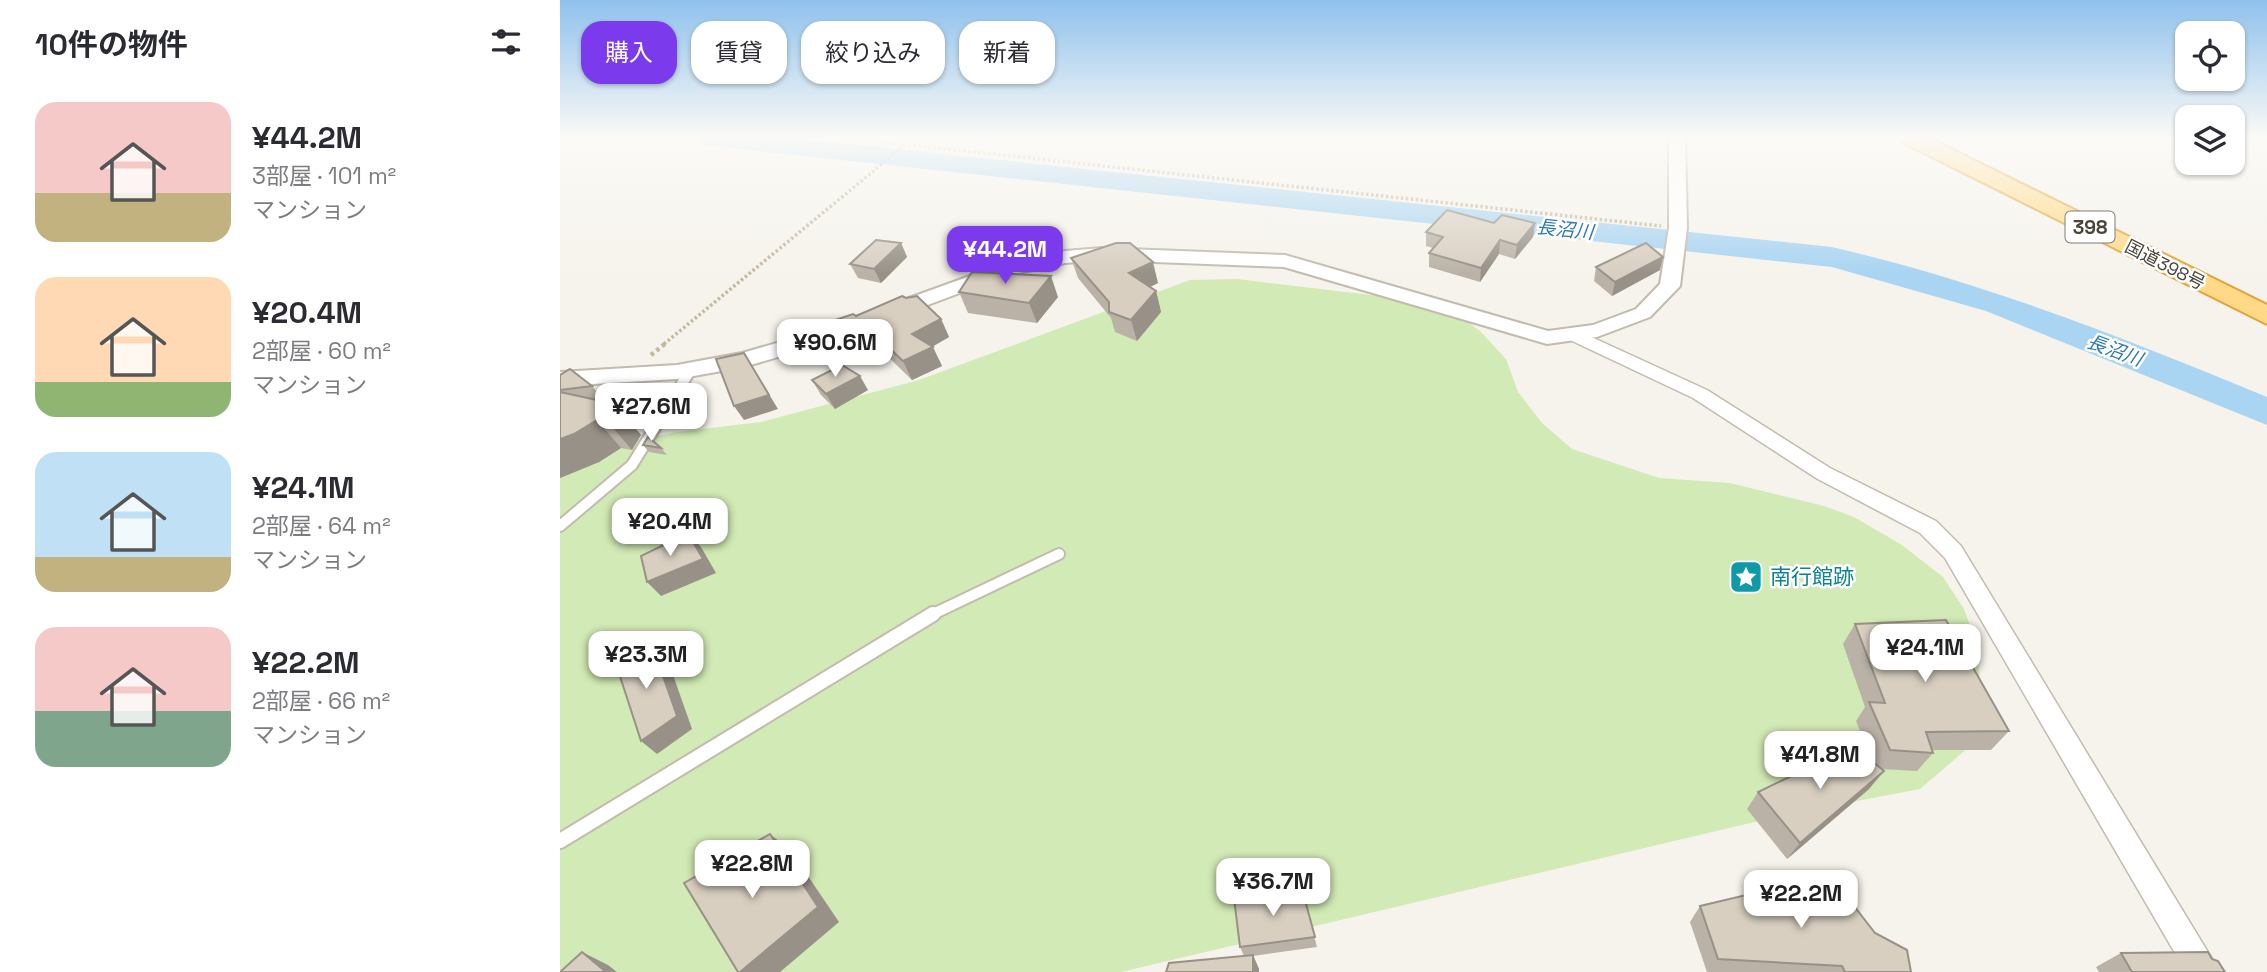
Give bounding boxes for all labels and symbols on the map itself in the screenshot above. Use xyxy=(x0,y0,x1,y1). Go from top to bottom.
road number: 398 xyxy=(2066,212,2114,243)
water label: 長沼川 xyxy=(1535,214,1597,245)
pin: ¥44.2M xyxy=(948,226,1062,286)
street label: 国道398号 xyxy=(2121,235,2209,295)
pin: ¥90.6M xyxy=(778,320,892,379)
water label: 長沼川 xyxy=(2084,329,2148,373)
pin: ¥27.6M xyxy=(594,384,708,443)
pin: ¥20.4M xyxy=(613,498,727,558)
place icon: 南行館跡 xyxy=(1727,558,1765,596)
place label: 南行館跡 xyxy=(1770,563,1854,590)
pin: ¥24.1M xyxy=(1868,624,1982,684)
pin: ¥23.3M xyxy=(589,632,703,691)
pin: ¥41.8M xyxy=(1763,732,1877,791)
pin: ¥22.8M xyxy=(695,841,809,900)
pin: ¥36.7M xyxy=(1216,858,1330,918)
pin: ¥22.2M xyxy=(1744,870,1858,930)

